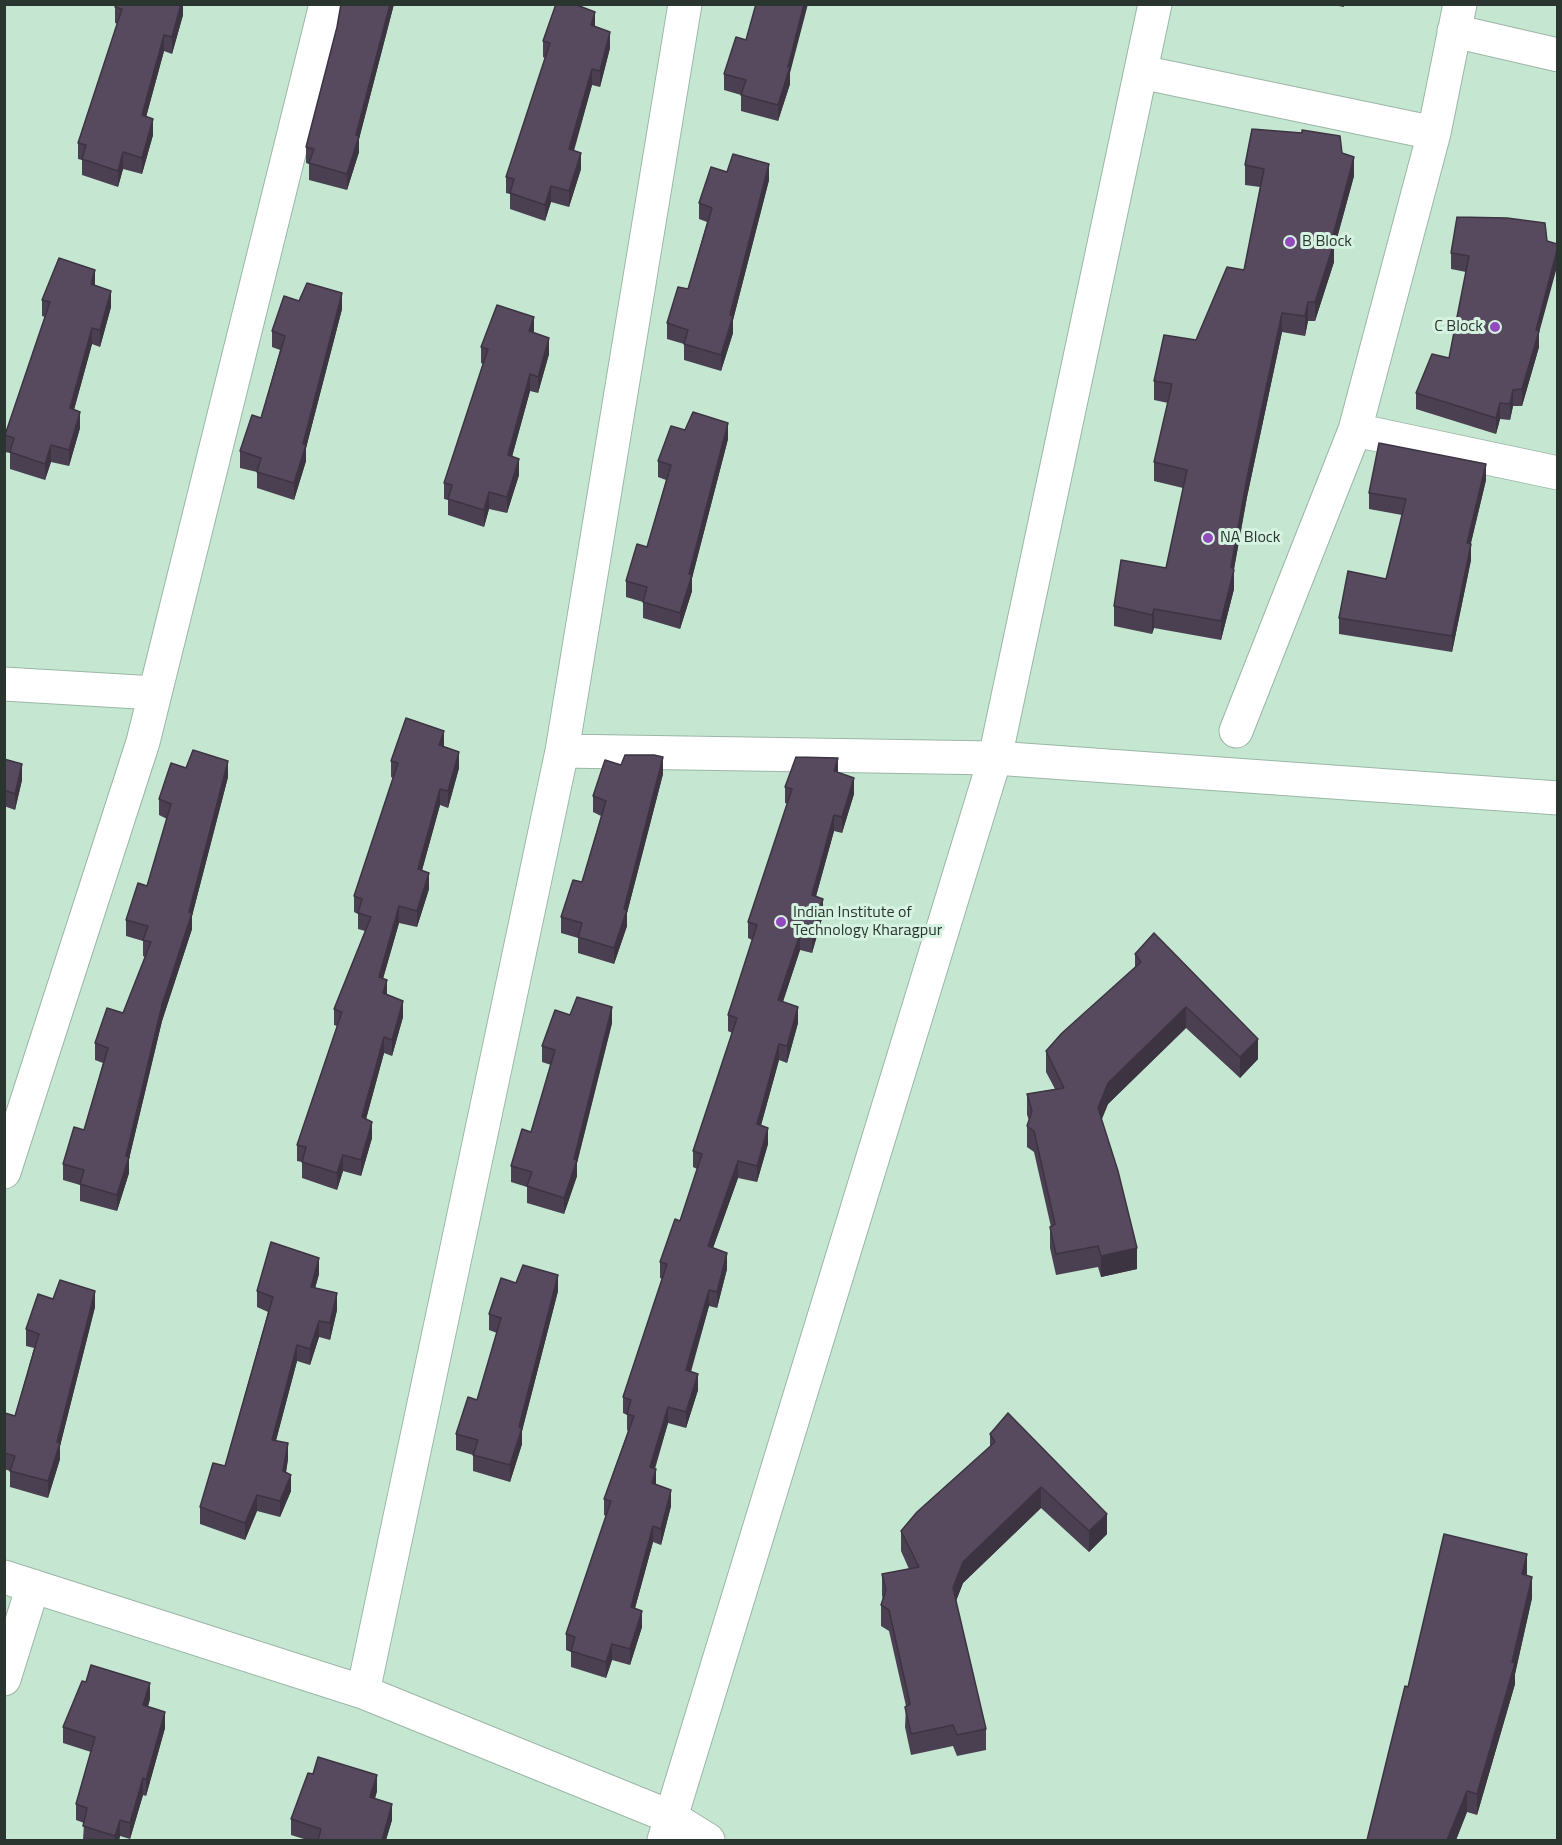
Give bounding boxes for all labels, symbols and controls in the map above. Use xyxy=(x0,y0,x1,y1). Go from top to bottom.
place label: B Block xyxy=(1302,232,1352,252)
marker: B Block xyxy=(1283,235,1297,249)
place label: C Block xyxy=(1434,317,1483,337)
marker: C Block xyxy=(1488,320,1502,334)
place label: NA Block xyxy=(1220,528,1281,548)
marker: NA Block xyxy=(1201,531,1215,545)
place label: Indian Institute of Technology Kharagpur xyxy=(793,903,942,941)
marker: Indian Institute of Technology Kharagpur xyxy=(774,915,788,929)

